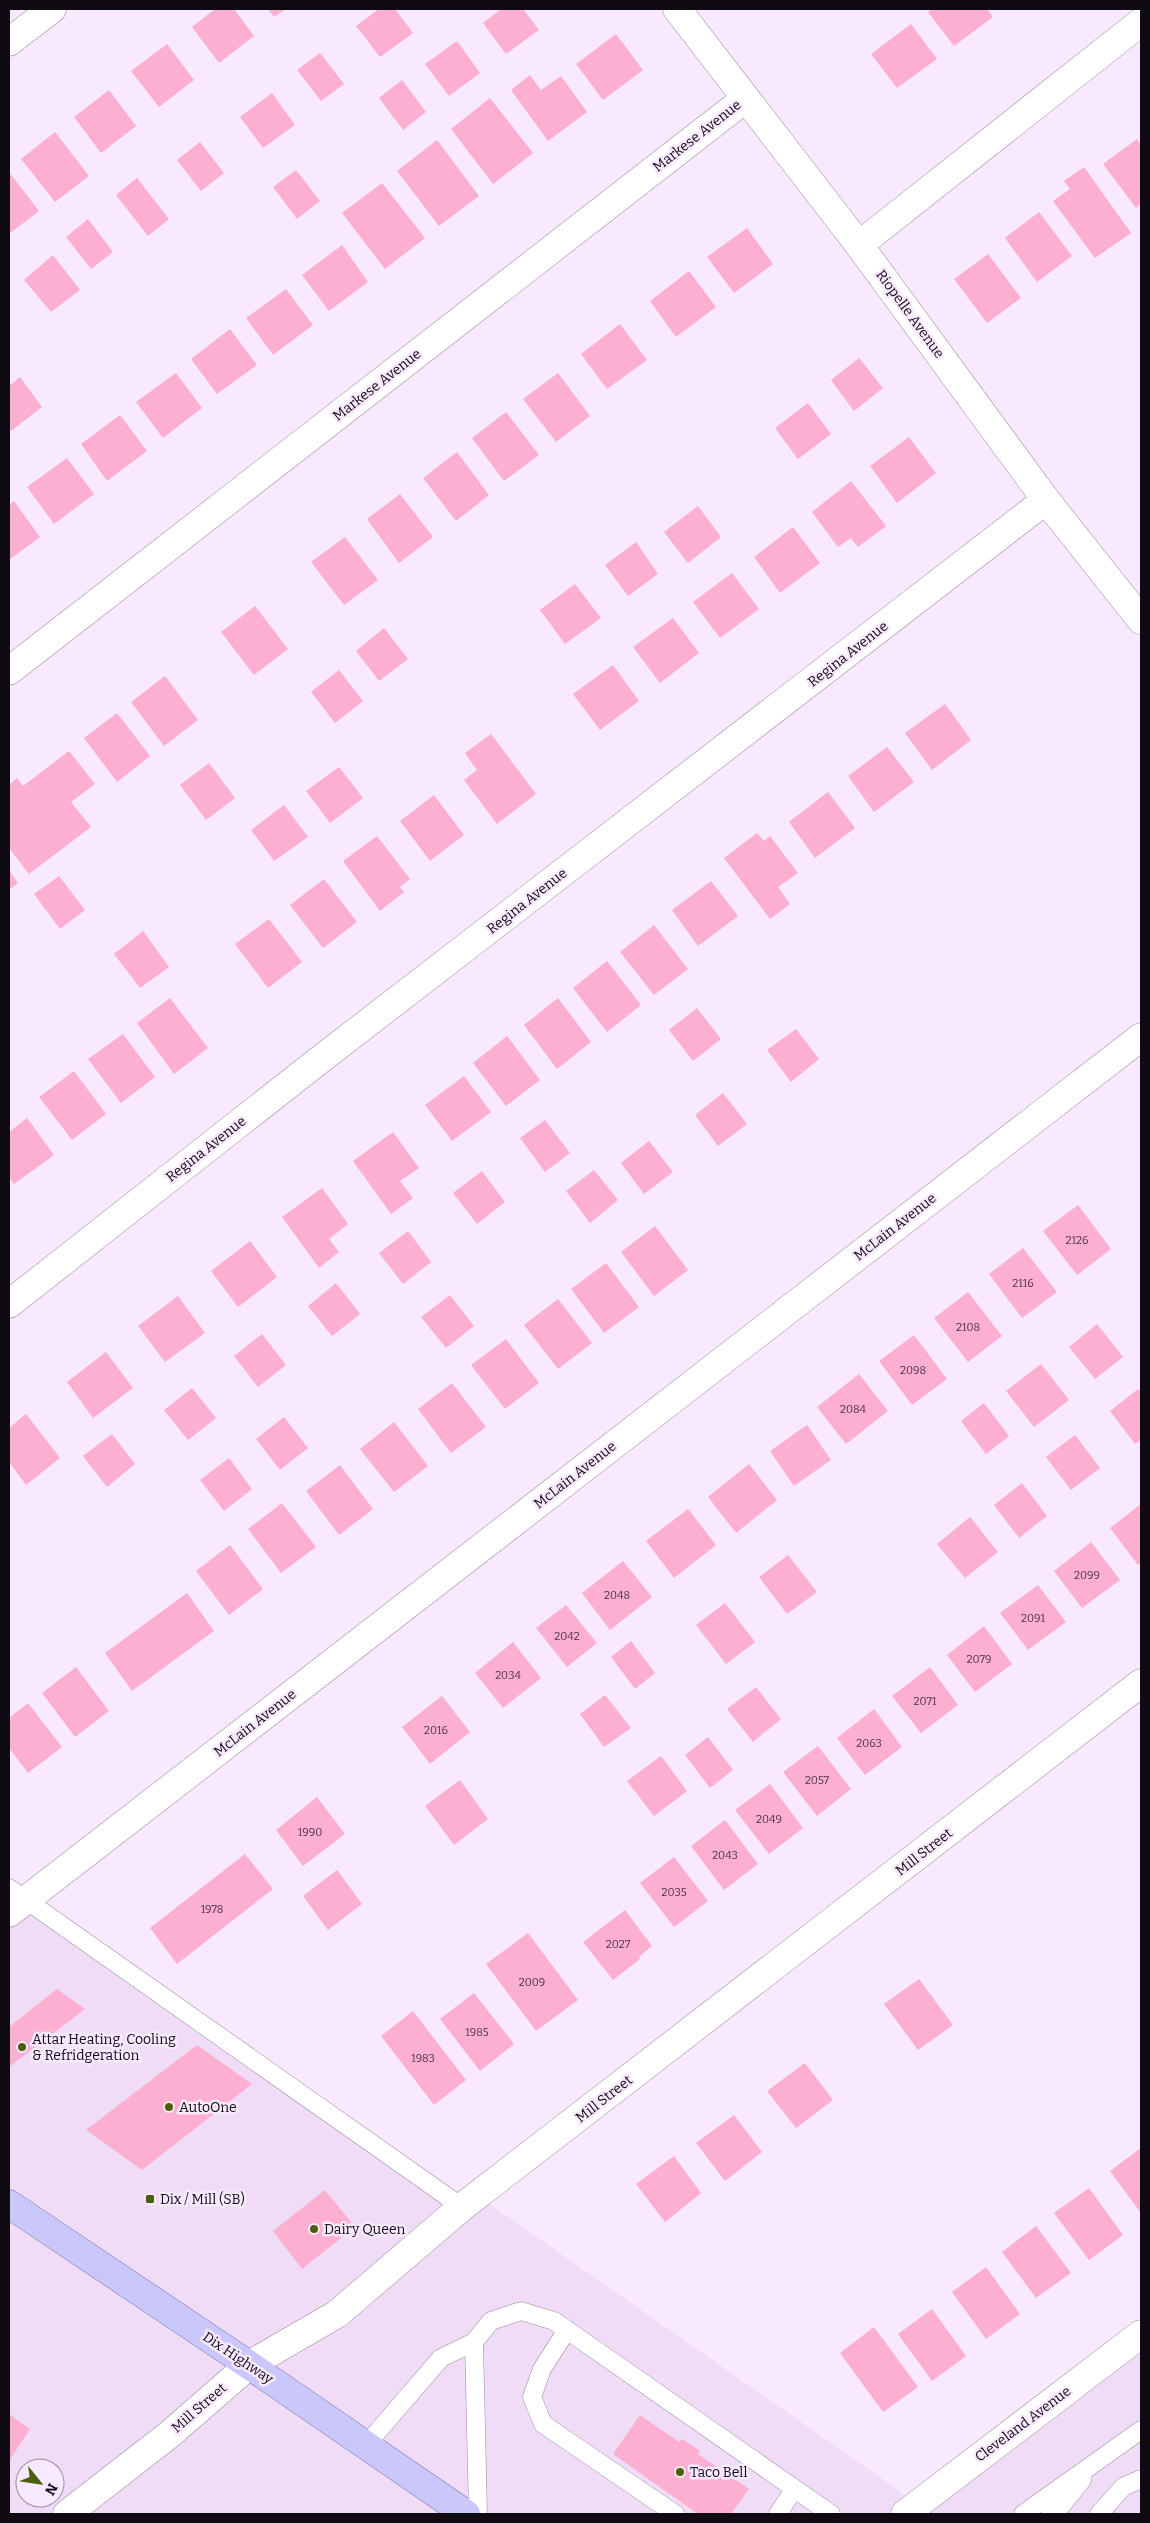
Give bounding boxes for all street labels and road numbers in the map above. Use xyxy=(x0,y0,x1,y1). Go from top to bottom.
street label: Markese Avenue xyxy=(649,96,745,176)
street label: Riopelle Avenue xyxy=(872,267,948,361)
street label: Markese Avenue xyxy=(329,345,425,425)
street label: Regina Avenue xyxy=(805,617,891,691)
street label: Regina Avenue xyxy=(484,864,570,938)
street label: Regina Avenue xyxy=(163,1112,249,1186)
street label: McLain Avenue xyxy=(850,1190,940,1264)
street label: McLain Avenue xyxy=(530,1438,620,1512)
street label: McLain Avenue xyxy=(210,1686,300,1760)
street label: Mill Street xyxy=(892,1825,956,1879)
street label: Mill Street xyxy=(572,2072,636,2126)
street label: Dix Highway xyxy=(200,2328,277,2388)
street label: Mill Street xyxy=(168,2380,230,2436)
street label: Cleveland Avenue xyxy=(972,2382,1074,2466)

